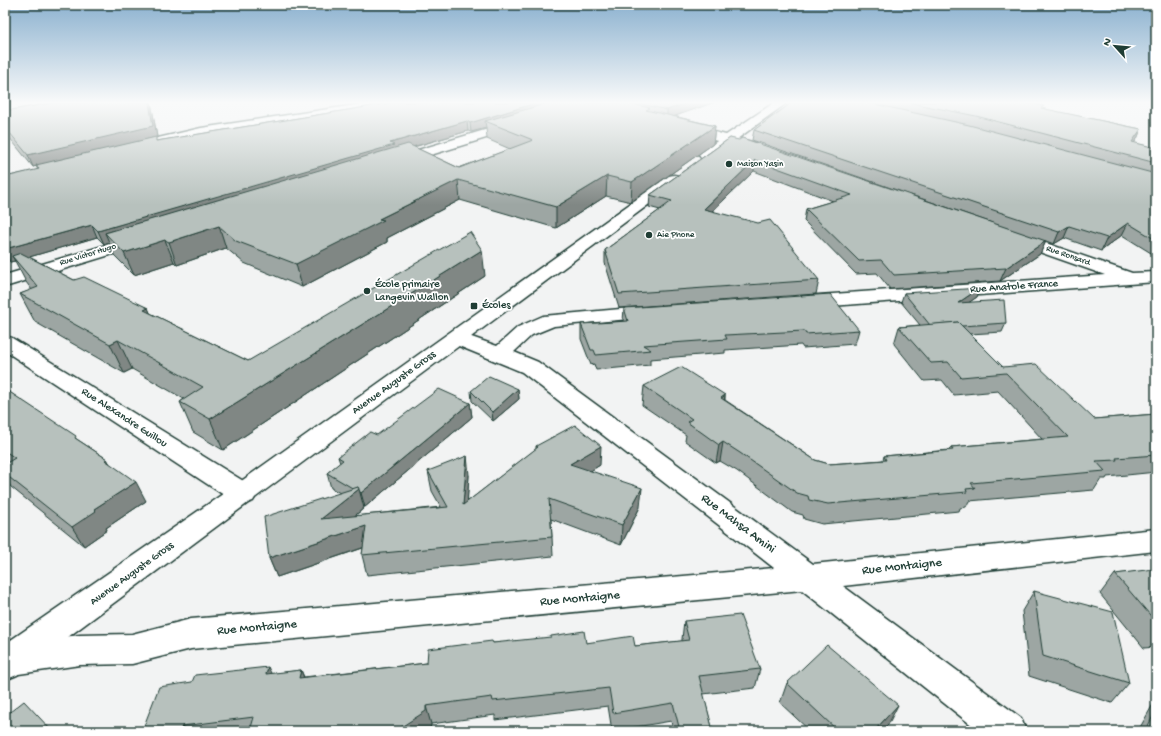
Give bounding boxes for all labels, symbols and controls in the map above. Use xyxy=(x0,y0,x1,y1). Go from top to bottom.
north arrow xyxy=(1095,26,1135,66)
text: N xyxy=(1101,36,1115,48)
marker: Maison Yasin xyxy=(724,159,734,169)
place label: Maison Yasin xyxy=(737,159,784,170)
marker: Aie Phone xyxy=(644,230,654,240)
place label: Aie Phone xyxy=(657,230,695,241)
street label: Rue Victor Hugo xyxy=(58,241,118,269)
street label: Rue Ronsard xyxy=(1044,243,1092,269)
place label: École primaire Langevin Wallon xyxy=(375,278,449,304)
street label: Rue Anatole France xyxy=(970,278,1059,296)
marker: École primaire Langevin Wallon xyxy=(362,286,372,296)
place label: Écoles xyxy=(482,299,511,312)
marker: Écoles xyxy=(469,301,479,311)
street label: Avenue Auguste Gross xyxy=(350,348,439,417)
street label: Rue Alexandre Guillou xyxy=(79,386,169,450)
street label: Rue Mahsa Amini xyxy=(698,491,778,557)
street label: Avenue Auguste Gross xyxy=(88,539,177,608)
street label: Rue Montaigne xyxy=(861,555,943,579)
street label: Rue Montaigne xyxy=(539,588,621,610)
street label: Rue Montaigne xyxy=(216,617,298,639)

